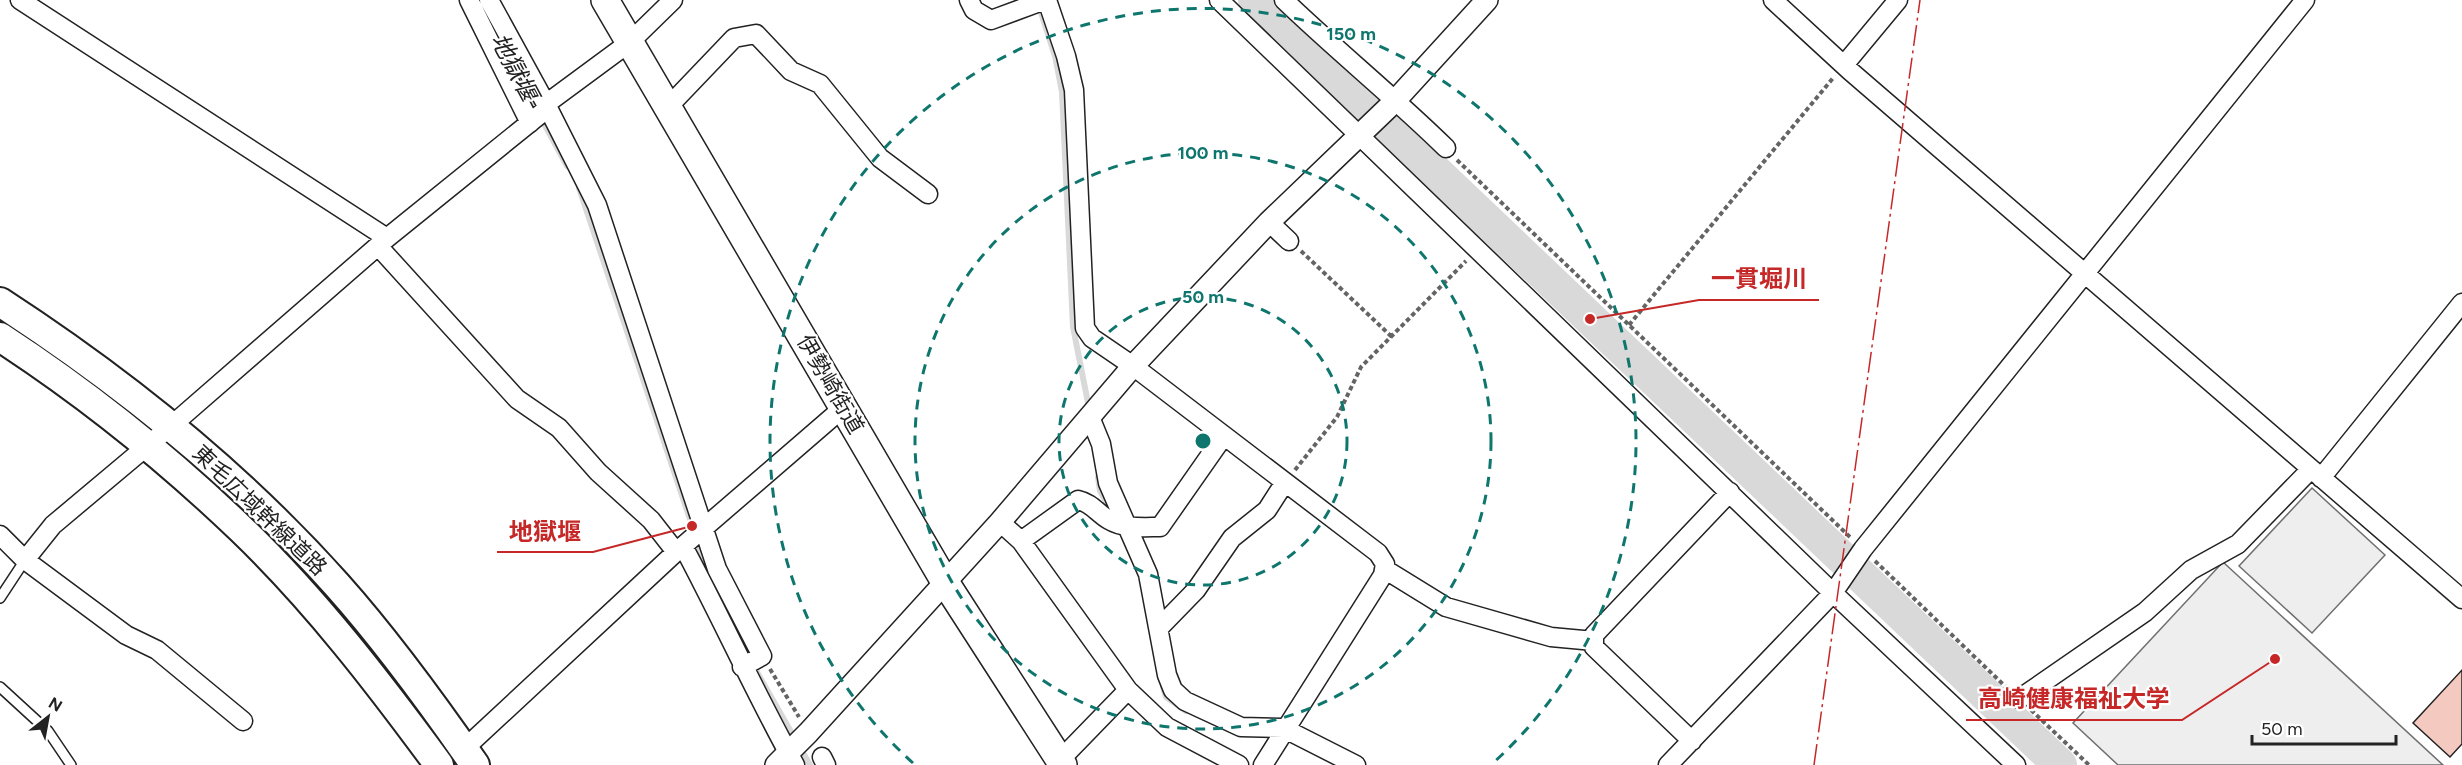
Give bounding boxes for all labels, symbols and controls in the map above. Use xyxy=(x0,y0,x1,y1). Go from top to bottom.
text: 150 m xyxy=(1326,23,1376,45)
water label: 地獄堰 xyxy=(485,28,546,109)
text: 100 m xyxy=(1178,142,1228,164)
callout: 一貫堀川 xyxy=(1699,258,1819,300)
text: 一貫堀川 xyxy=(1711,264,1807,293)
text: 50 m xyxy=(1182,286,1224,308)
street label: 伊勢崎街道 xyxy=(791,330,870,439)
centre of rings xyxy=(1193,431,1213,451)
street label: 東毛広域幹線道路 xyxy=(187,440,332,581)
callout: 地獄堰 xyxy=(497,510,593,552)
text: 地獄堰 xyxy=(509,517,581,546)
callout: 高崎健康福祉大学 xyxy=(1966,678,2182,720)
text: 高崎健康福祉大学 xyxy=(1978,684,2170,713)
north arrow xyxy=(18,687,78,747)
text: N xyxy=(45,693,66,716)
scale bar xyxy=(2252,708,2396,746)
text: 50 m xyxy=(2261,718,2303,740)

